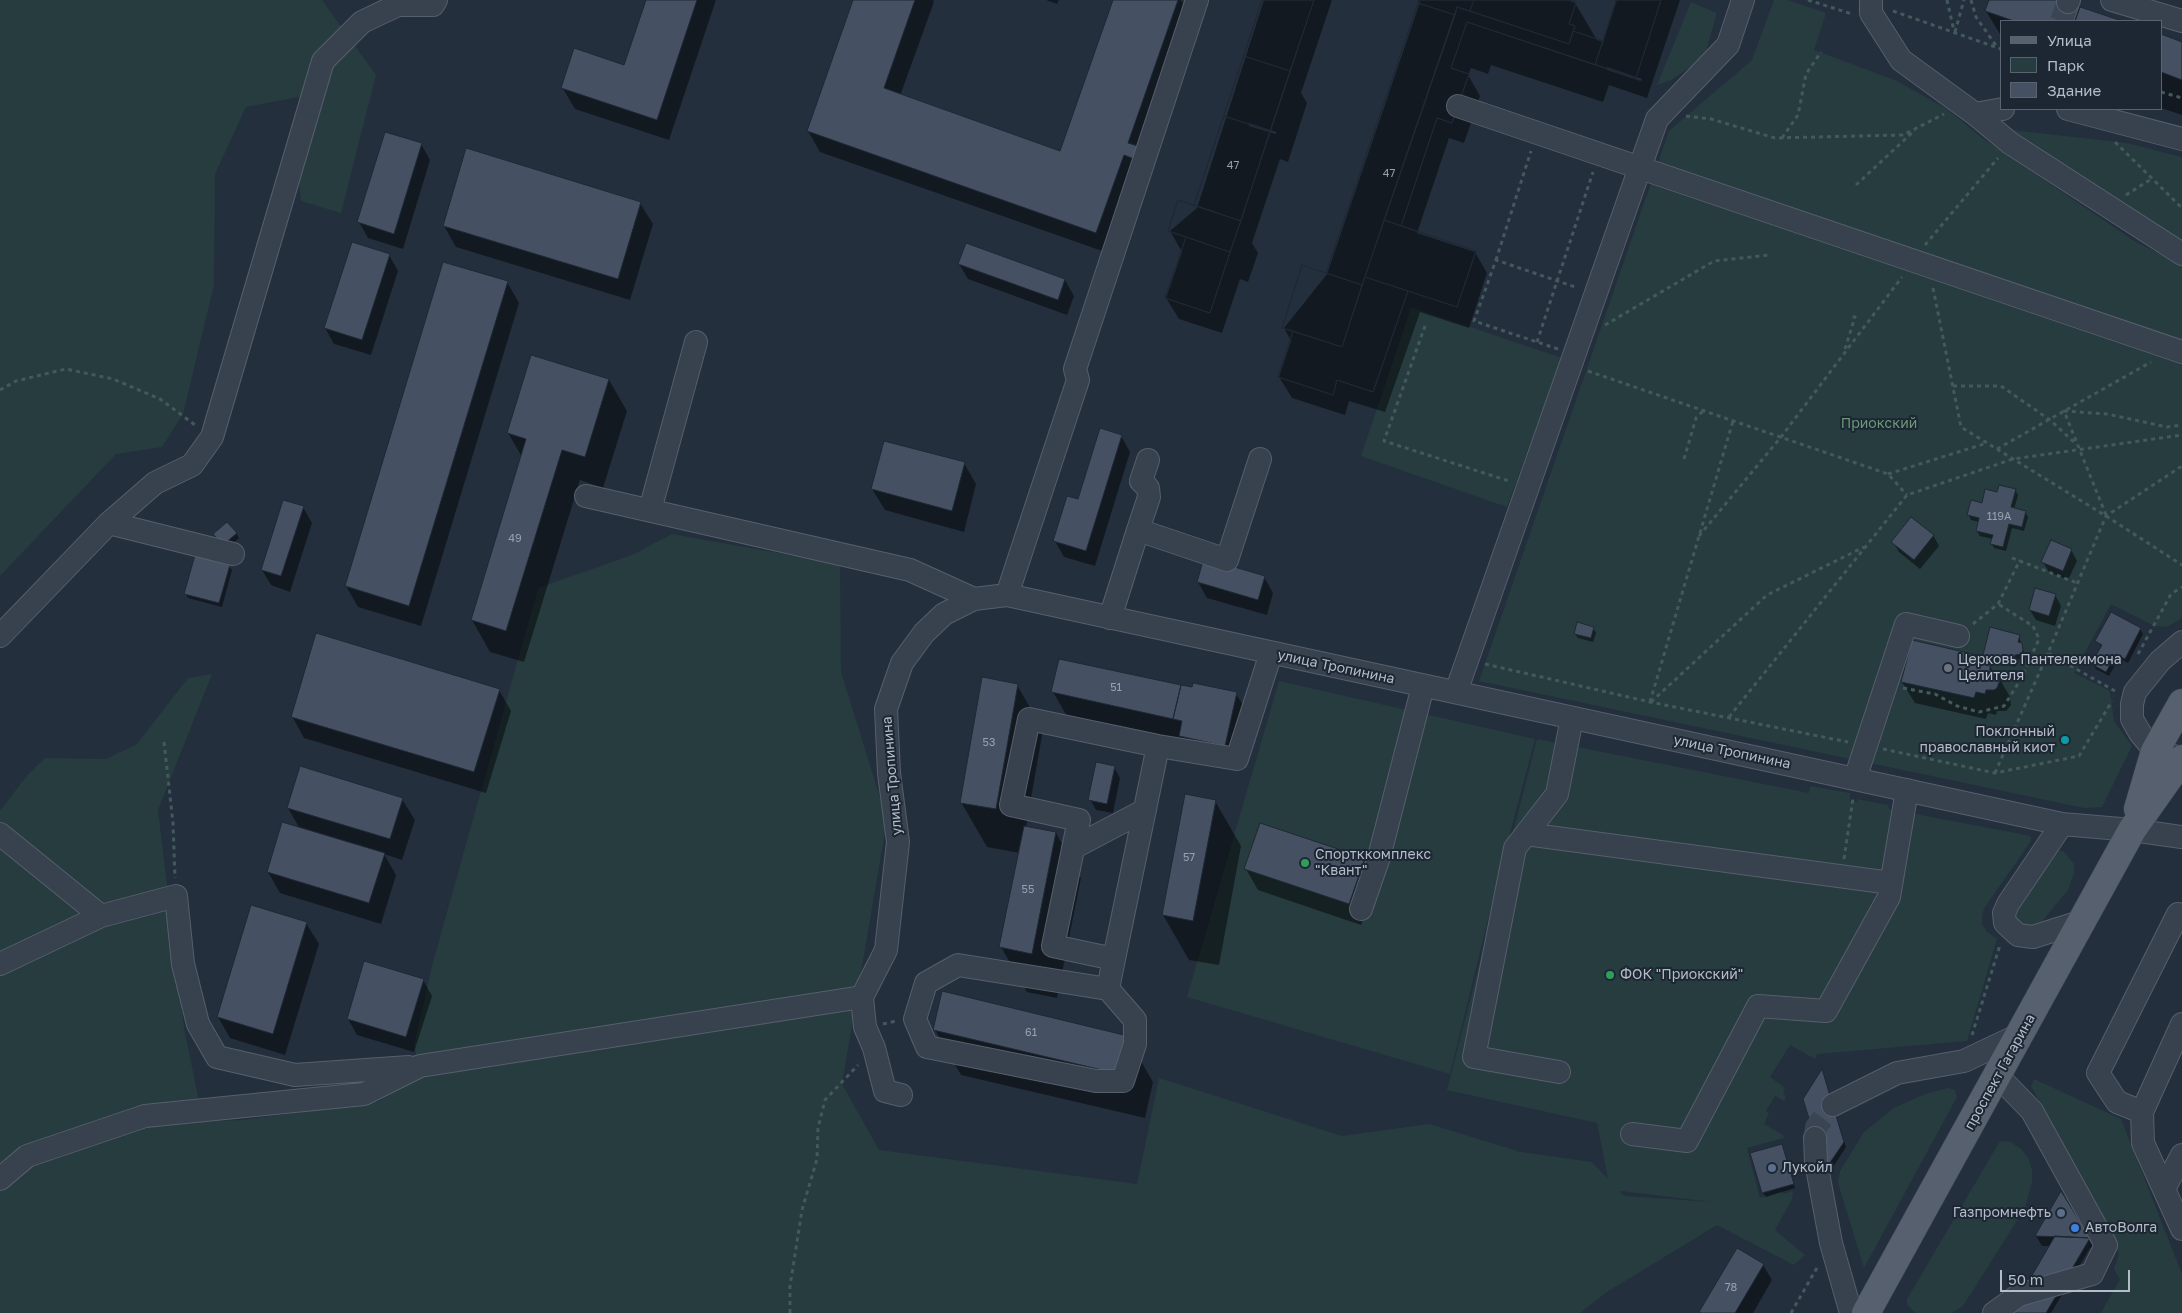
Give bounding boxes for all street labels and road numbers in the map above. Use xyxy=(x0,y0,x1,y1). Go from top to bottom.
street label: улица Тропинина xyxy=(1276,646,1396,688)
street label: улица Тропинина xyxy=(878,716,906,836)
street label: улица Тропинина xyxy=(1672,731,1792,773)
street label: проспект Гагарина xyxy=(1961,1011,2039,1133)

